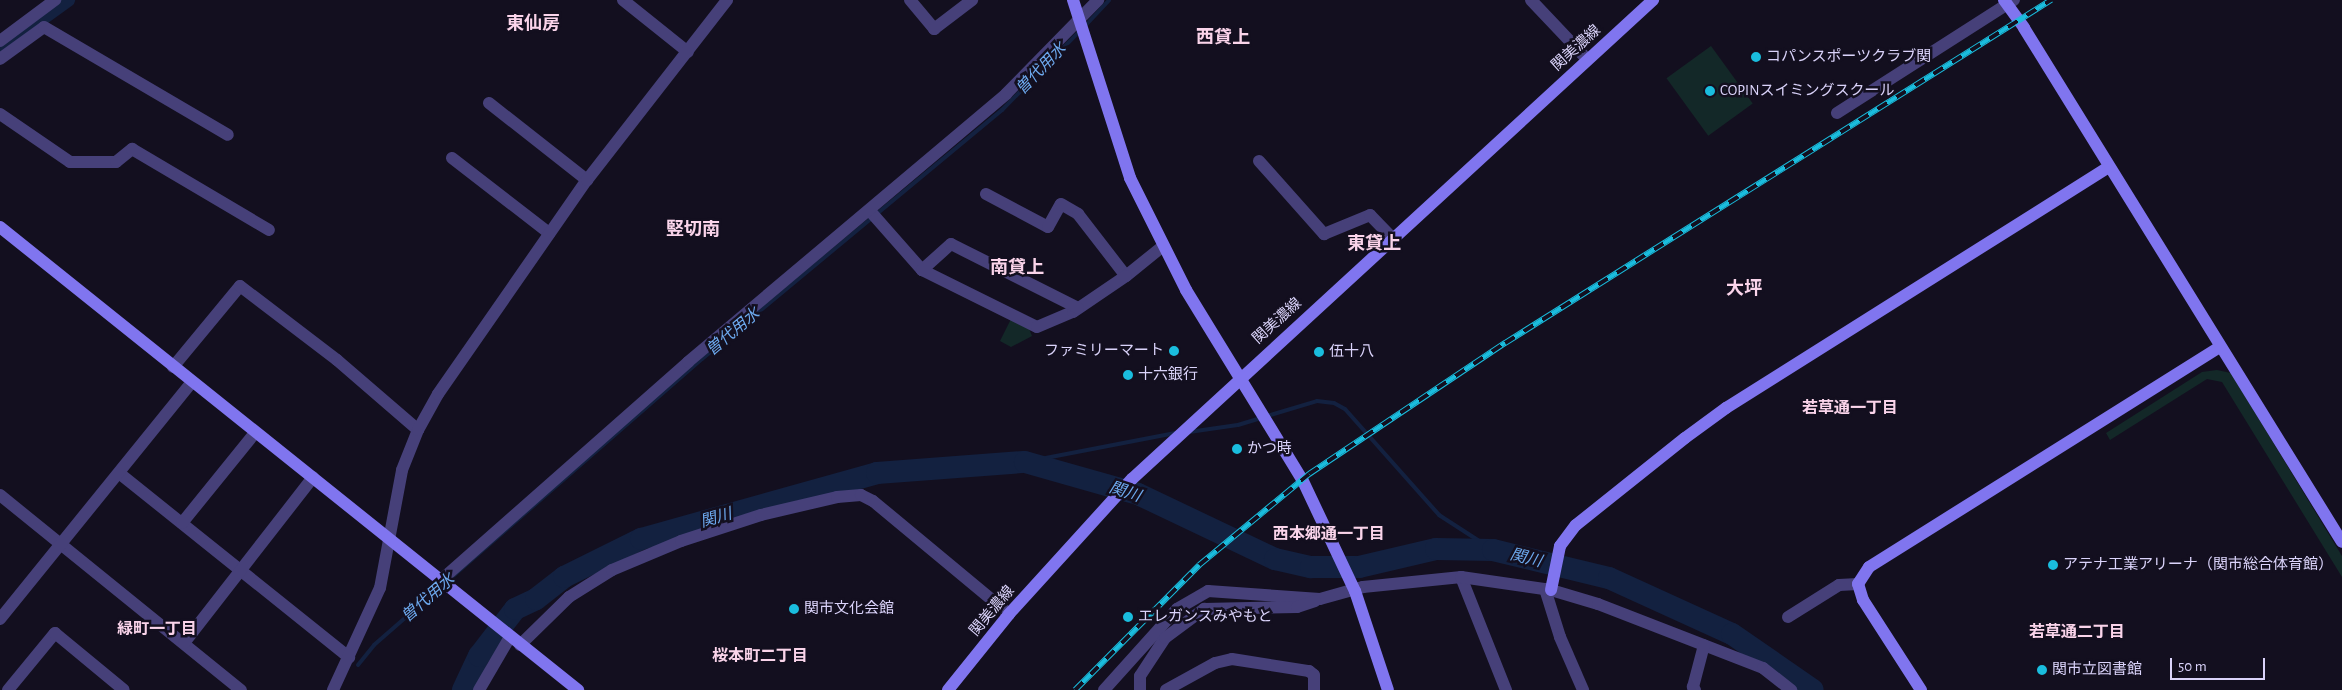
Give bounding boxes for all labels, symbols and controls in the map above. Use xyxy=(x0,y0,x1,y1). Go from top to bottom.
district label: 東仙房 xyxy=(506,13,560,35)
street label: 関美濃線 xyxy=(1548,21,1604,75)
district label: 西貸上 xyxy=(1196,27,1250,49)
water label: 曽代用水 xyxy=(1012,39,1070,99)
place label: コパンスポーツクラブ関 xyxy=(1766,48,1931,66)
marker: コパンスポーツクラブ関 xyxy=(1750,51,1762,63)
place label: COPINスイミングスクール xyxy=(1720,82,1894,100)
marker: COPINスイミングスクール xyxy=(1704,85,1716,97)
district label: 竪切南 xyxy=(666,219,720,241)
district label: 東貸上 xyxy=(1347,233,1401,255)
district label: 南貸上 xyxy=(990,257,1044,279)
district label: 大坪 xyxy=(1726,278,1762,300)
street label: 関美濃線 xyxy=(1249,294,1305,348)
water label: 曽代用水 xyxy=(702,304,764,360)
place label: ファミリーマート xyxy=(1044,342,1164,360)
place label: 伍十八 xyxy=(1329,343,1374,361)
marker: ファミリーマート xyxy=(1168,345,1180,357)
marker: 伍十八 xyxy=(1313,346,1325,358)
place label: 十六銀行 xyxy=(1138,366,1198,384)
marker: 十六銀行 xyxy=(1122,369,1134,381)
district label: 若草通一丁目 xyxy=(1802,398,1898,418)
place label: かつ時 xyxy=(1247,440,1292,458)
marker: かつ時 xyxy=(1231,443,1243,455)
water label: 関川 xyxy=(1107,478,1143,506)
water label: 関川 xyxy=(698,504,734,532)
district label: 西本郷通一丁目 xyxy=(1273,524,1385,544)
water label: 関川 xyxy=(1508,545,1544,571)
place label: アテナ工業アリーナ（関市総合体育館） xyxy=(2063,556,2333,574)
marker: アテナ工業アリーナ（関市総合体育館） xyxy=(2047,559,2059,571)
water label: 曽代用水 xyxy=(398,570,458,626)
street label: 関美濃線 xyxy=(966,582,1018,640)
place label: 関市文化会館 xyxy=(804,600,894,618)
marker: 関市文化会館 xyxy=(788,603,800,615)
place label: エレガンスみやもと xyxy=(1138,608,1273,626)
marker: エレガンスみやもと xyxy=(1122,611,1134,623)
district label: 緑町一丁目 xyxy=(117,619,197,639)
district label: 若草通二丁目 xyxy=(2029,622,2125,642)
district label: 桜本町二丁目 xyxy=(712,646,808,666)
scale bar xyxy=(2172,648,2267,680)
text: 50 m xyxy=(2178,659,2207,674)
place label: 関市立図書館 xyxy=(2052,661,2142,679)
marker: 関市立図書館 xyxy=(2036,664,2048,676)

